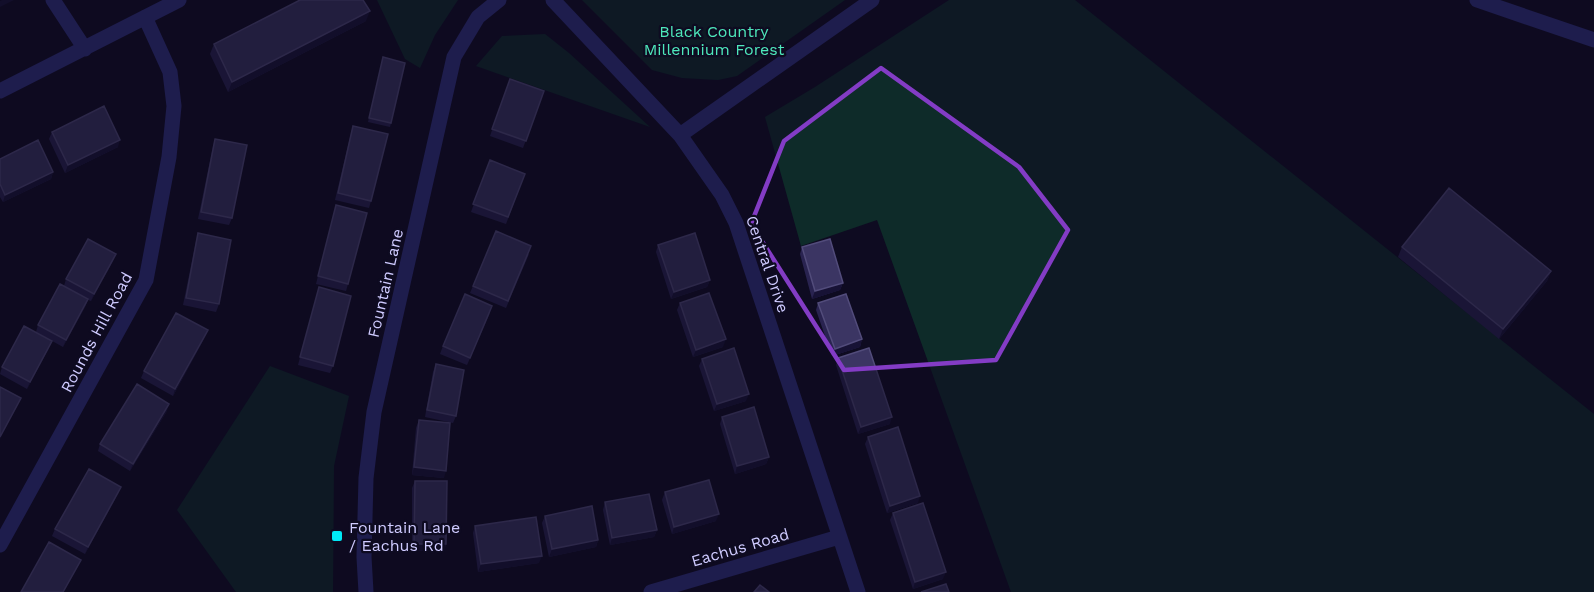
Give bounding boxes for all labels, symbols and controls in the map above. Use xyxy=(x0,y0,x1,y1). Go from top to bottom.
park label: Black Country Millennium Forest xyxy=(644,22,785,59)
street label: Central Drive xyxy=(742,213,793,315)
street label: Fountain Lane xyxy=(364,227,407,339)
street label: Rounds Hill Road xyxy=(57,269,136,396)
place label: Fountain Lane / Eachus Rd xyxy=(349,518,460,555)
street label: Eachus Road xyxy=(689,524,791,571)
marker: Fountain Lane / Eachus Rd xyxy=(330,529,344,543)

